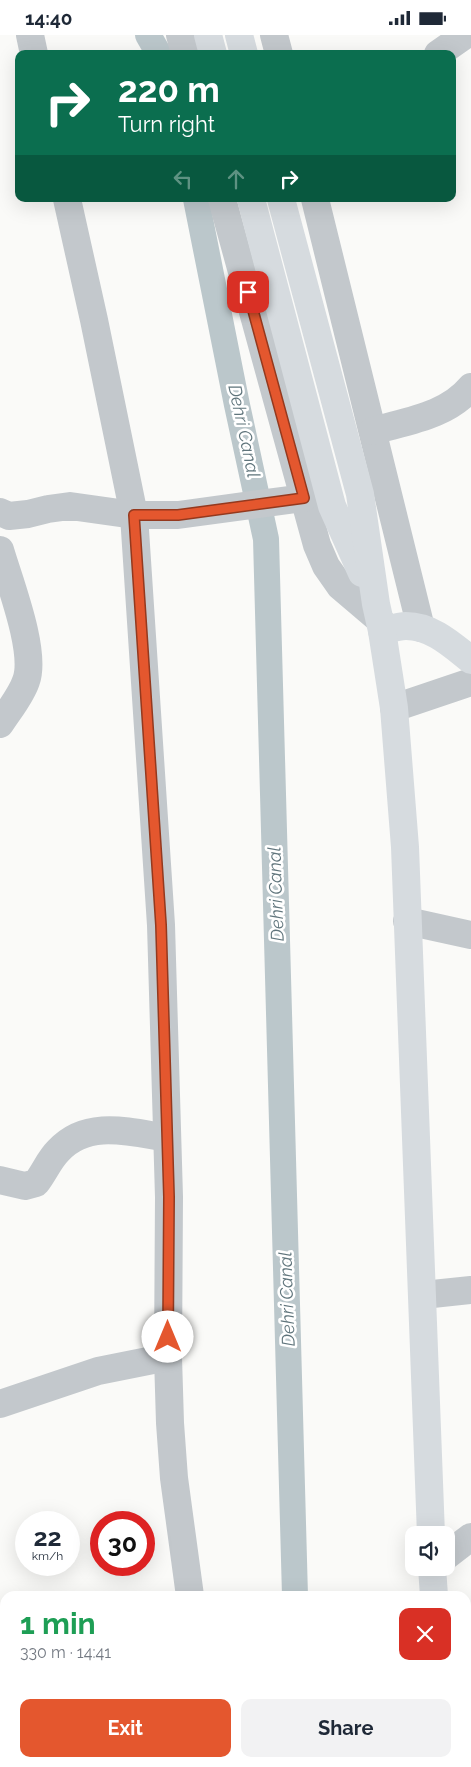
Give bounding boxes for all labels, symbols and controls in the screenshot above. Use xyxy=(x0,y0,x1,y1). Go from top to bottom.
text: 14:40 xyxy=(25,7,72,29)
text: 220 m xyxy=(118,69,220,110)
icon: right xyxy=(35,70,100,135)
text: Turn right xyxy=(118,111,215,137)
icon: left xyxy=(169,165,197,193)
icon: ahead xyxy=(222,165,250,193)
icon: right xyxy=(275,165,303,193)
pin xyxy=(227,271,269,313)
icon: arrive xyxy=(234,278,262,306)
water label: Dehri Canal xyxy=(224,382,265,480)
water label: Dehri Canal xyxy=(263,846,288,942)
water label: Dehri Canal xyxy=(274,1251,299,1347)
position arrow xyxy=(141,1310,193,1362)
speed limit sign: 30 xyxy=(90,1511,155,1576)
text: 22 xyxy=(33,1522,62,1552)
map controls xyxy=(405,1526,455,1576)
button: sound xyxy=(405,1526,455,1576)
text: km/h xyxy=(32,1549,63,1563)
text: 1 min xyxy=(20,1606,96,1641)
button: close xyxy=(399,1608,451,1660)
text: 330 m · 14:41 xyxy=(20,1643,111,1662)
button: Exit xyxy=(20,1699,231,1757)
button: Share xyxy=(241,1699,451,1757)

